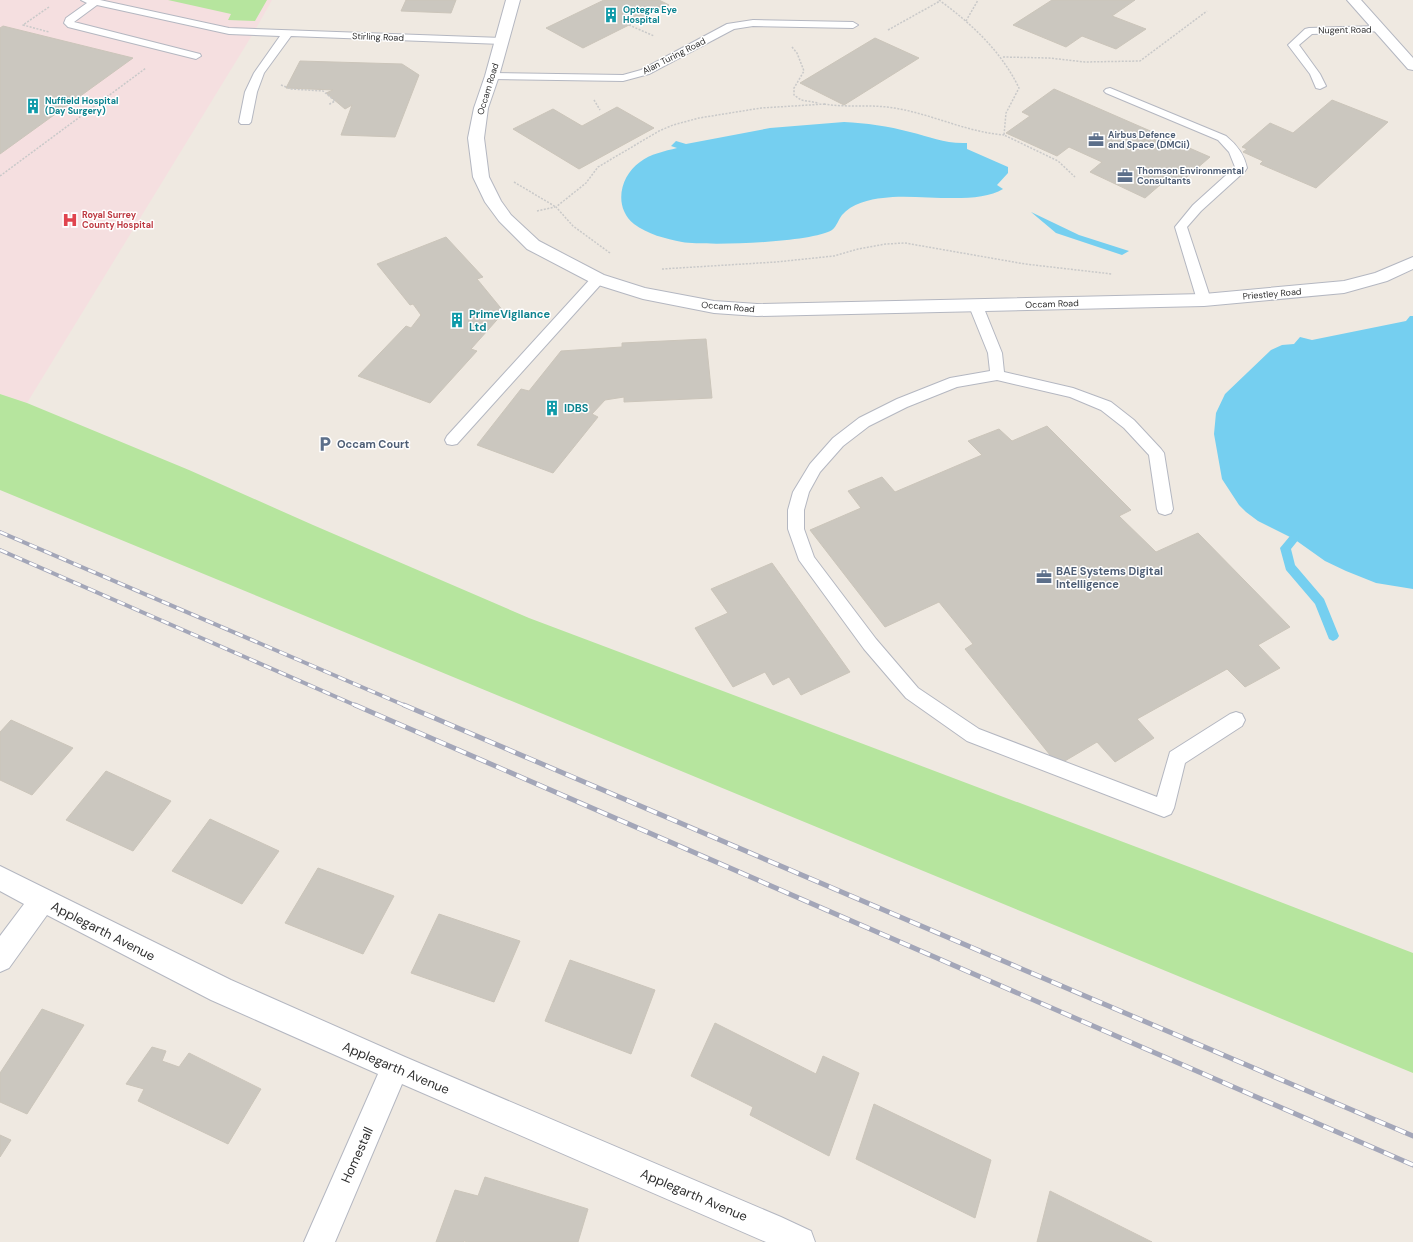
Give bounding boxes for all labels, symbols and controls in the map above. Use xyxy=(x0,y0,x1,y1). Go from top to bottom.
place label: Optegra Eye Hospital xyxy=(623,4,678,26)
building icon: Optegra Eye Hospital xyxy=(602,6,620,24)
street label: Nugent Road xyxy=(1318,24,1372,36)
street label: Stirling Road xyxy=(352,30,405,44)
street label: Alan Turing Road xyxy=(640,35,708,77)
street label: Occam Road xyxy=(474,61,502,116)
place label: Nuffield Hospital (Day Surgery) xyxy=(45,95,118,117)
building icon: Nuffield Hospital (Day Surgery) xyxy=(24,97,42,115)
place label: Airbus Defence and Space (DMCii) xyxy=(1108,129,1190,151)
office icon: Airbus Defence and Space (DMCii) xyxy=(1087,131,1105,149)
place label: Thomson Environmental Consultants xyxy=(1137,165,1244,187)
office icon: Thomson Environmental Consultants xyxy=(1116,167,1134,185)
place label: Royal Surrey County Hospital xyxy=(82,209,153,231)
hospital icon: Royal Surrey County Hospital xyxy=(61,211,79,229)
street label: Priestley Road xyxy=(1242,285,1302,303)
street label: Occam Road xyxy=(1025,297,1079,311)
street label: Occam Road xyxy=(701,299,756,315)
place label: PrimeVigilance Ltd xyxy=(469,307,550,334)
building icon: PrimeVigilance Ltd xyxy=(448,311,466,329)
building icon: IDBS xyxy=(543,399,561,417)
place label: IDBS xyxy=(564,401,589,415)
parking icon: Occam Court xyxy=(316,435,334,453)
place label: Occam Court xyxy=(337,437,409,451)
place label: BAE Systems Digital Intelligence xyxy=(1056,564,1163,591)
office icon: BAE Systems Digital Intelligence xyxy=(1035,568,1053,586)
street label: Applegarth Avenue xyxy=(48,897,158,965)
street label: Applegarth Avenue xyxy=(340,1038,452,1098)
street label: Homestall xyxy=(337,1124,377,1186)
street label: Applegarth Avenue xyxy=(638,1165,750,1225)

